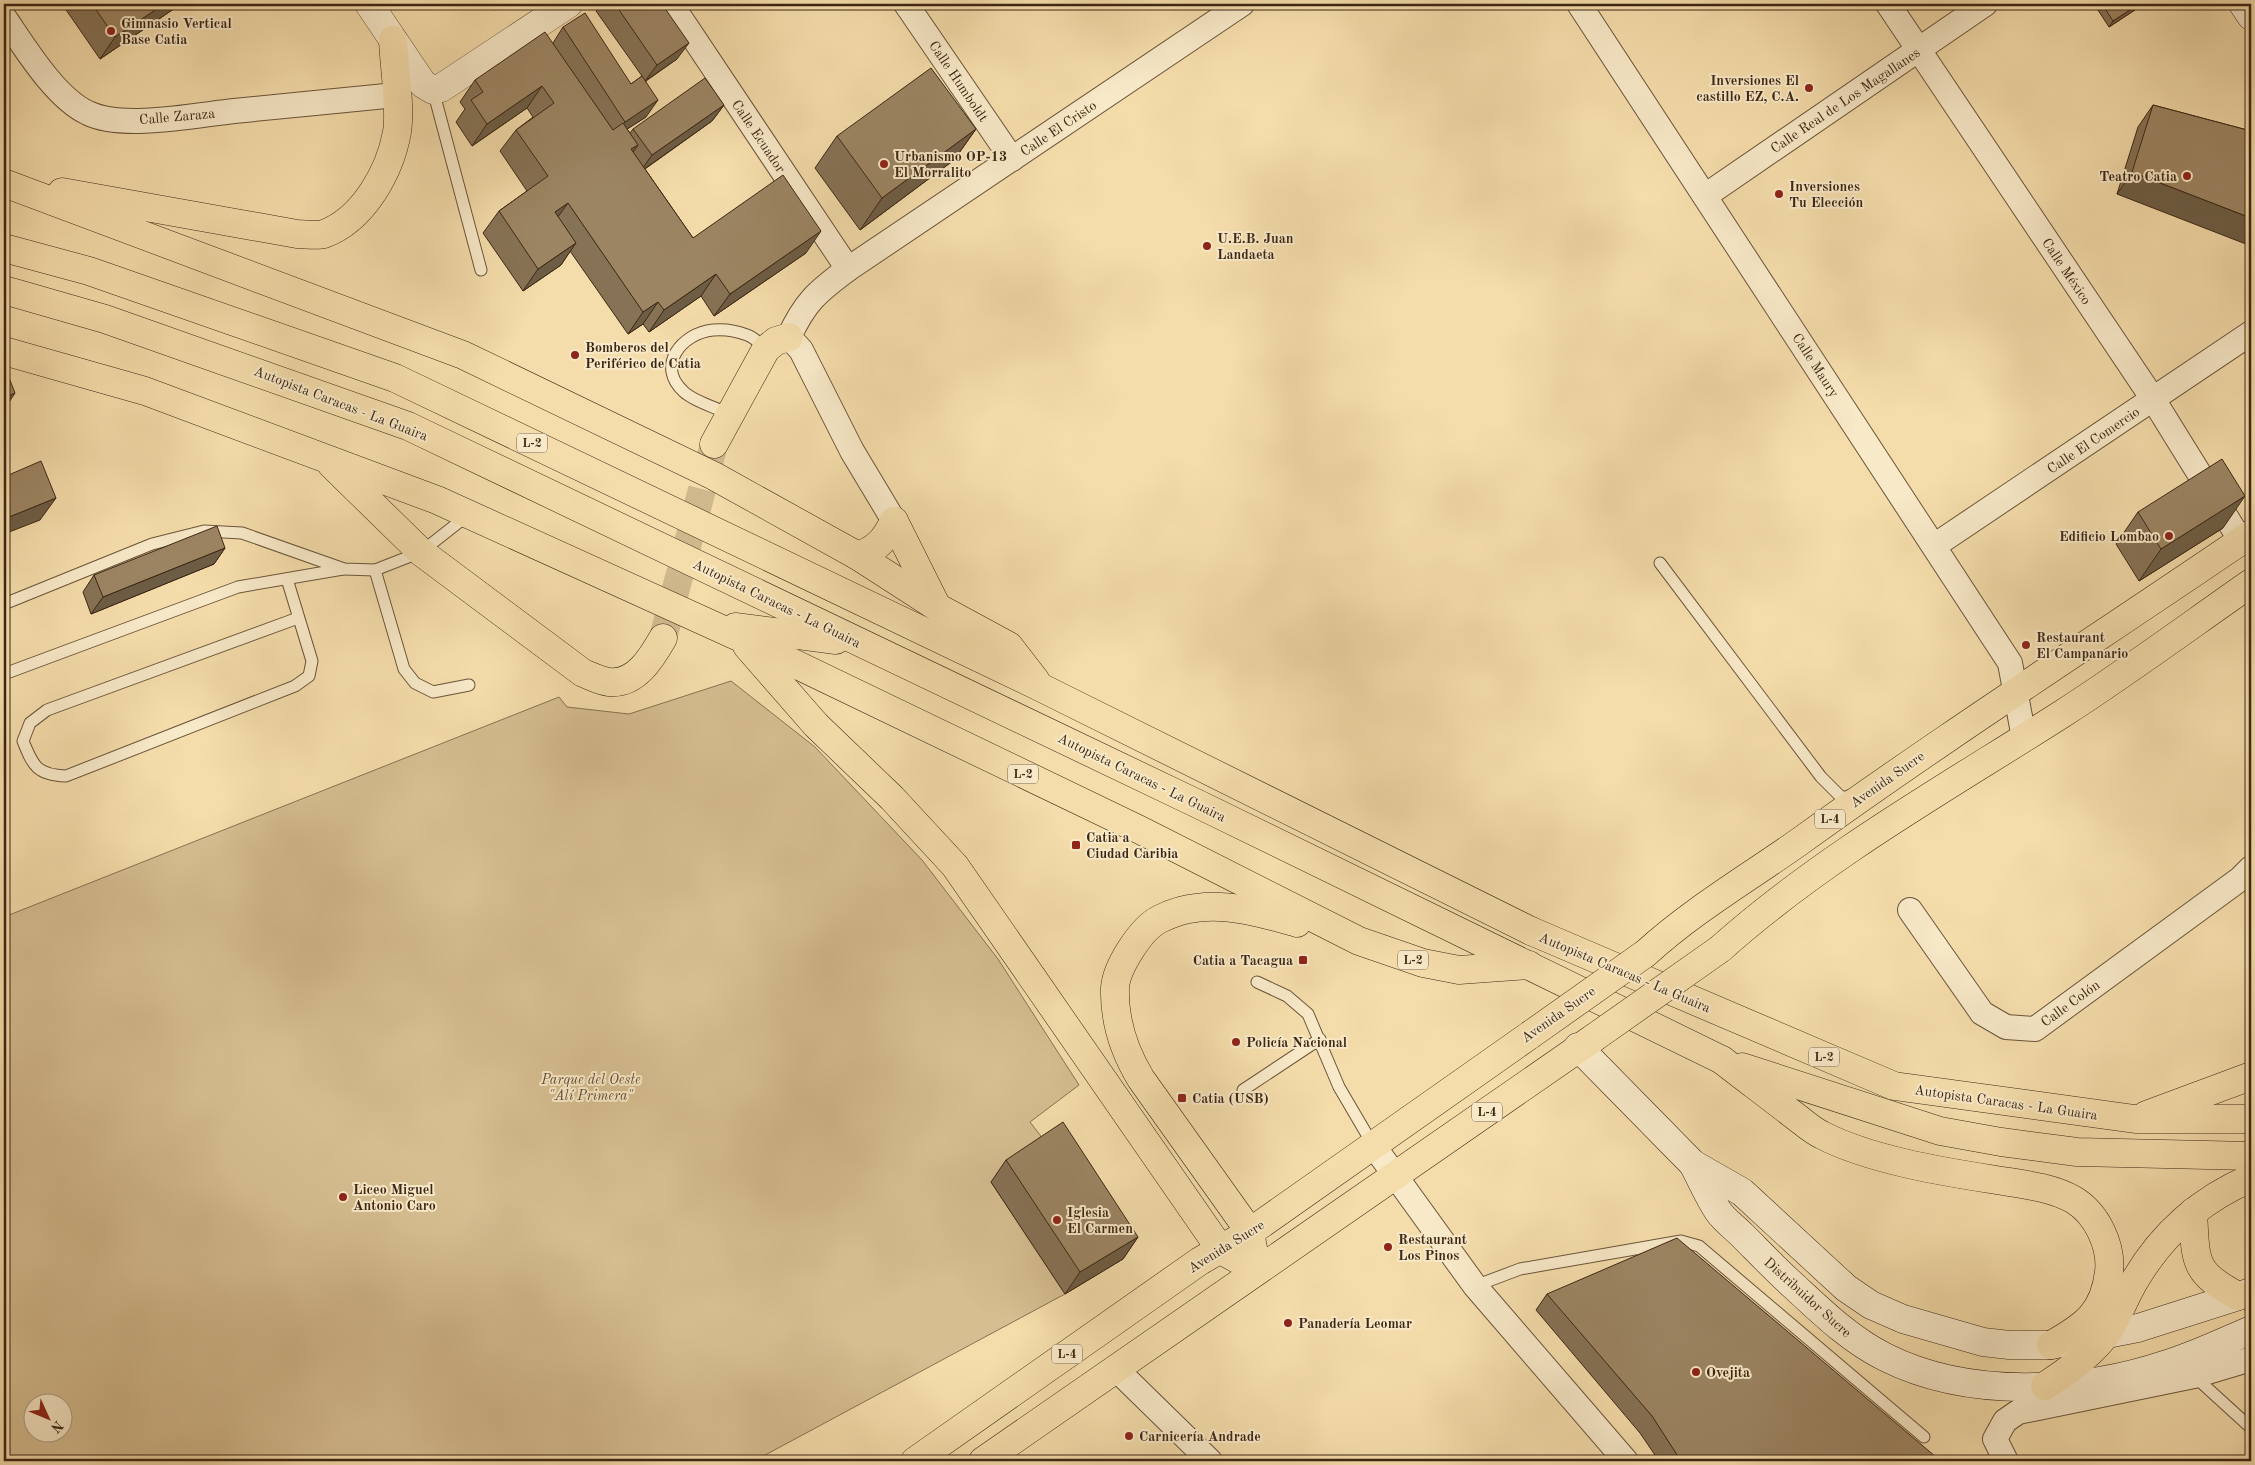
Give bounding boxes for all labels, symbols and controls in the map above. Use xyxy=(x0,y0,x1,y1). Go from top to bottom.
place label: Gimnasio Vertical Base Catia xyxy=(121,17,232,47)
marker: Gimnasio Vertical Base Catia xyxy=(105,25,117,37)
street label: Calle Humboldt xyxy=(926,39,990,124)
street label: Calle Real de Los Magallanes xyxy=(1768,46,1923,156)
place label: Inversiones El castillo EZ, C.A. xyxy=(1696,74,1799,104)
marker: Inversiones El castillo EZ, C.A. xyxy=(1803,82,1815,94)
street label: Calle Ecuador xyxy=(729,98,788,176)
street label: Calle El Cristo xyxy=(1018,98,1099,159)
street label: Calle Zaraza xyxy=(139,107,216,127)
place label: Urbanismo OP-13 El Morralito xyxy=(894,150,1007,180)
marker: Urbanismo OP-13 El Morralito xyxy=(878,158,890,170)
place label: Teatro Catia xyxy=(2099,170,2177,184)
marker: Teatro Catia xyxy=(2181,170,2193,182)
place label: Inversiones Tu Elección xyxy=(1789,180,1864,210)
marker: Inversiones Tu Elección xyxy=(1773,188,1785,200)
place label: U.E.B. Juan Landaeta xyxy=(1217,232,1294,262)
street label: Calle México xyxy=(2039,236,2093,307)
marker: U.E.B. Juan Landaeta xyxy=(1201,240,1213,252)
street label: Calle Maury xyxy=(1789,331,1841,401)
place label: Bomberos del Periférico de Catia xyxy=(585,341,701,371)
marker: Bomberos del Periférico de Catia xyxy=(569,349,581,361)
street label: Autopista Caracas - La Guaira xyxy=(252,364,430,444)
street label: Calle El Comercio xyxy=(2045,405,2142,477)
road number: L-2 xyxy=(517,433,547,452)
place label: Edificio Lombao xyxy=(2059,530,2159,544)
marker: Edificio Lombao xyxy=(2163,530,2175,542)
street label: Autopista Caracas - La Guaira xyxy=(690,557,863,651)
place label: Restaurant El Campanario xyxy=(2036,631,2128,661)
marker: Restaurant El Campanario xyxy=(2020,639,2032,651)
street label: Autopista Caracas - La Guaira xyxy=(1055,731,1228,825)
street label: Avenida Sucre xyxy=(1848,749,1927,810)
road number: L-2 xyxy=(1008,764,1038,784)
road number: L-4 xyxy=(1815,810,1845,829)
place label: Catia a Ciudad Caribia xyxy=(1086,831,1178,861)
marker: Catia a Ciudad Caribia xyxy=(1070,839,1082,851)
street label: Autopista Caracas - La Guaira xyxy=(1537,930,1713,1016)
road number: L-2 xyxy=(1398,950,1428,970)
place label: Catia a Tacagua xyxy=(1193,954,1293,968)
marker: Catia a Tacagua xyxy=(1297,954,1309,966)
street label: Calle Colón xyxy=(2039,978,2103,1030)
street label: Avenida Sucre xyxy=(1519,984,1598,1045)
marker: Policía Nacional xyxy=(1230,1036,1242,1048)
place label: Policía Nacional xyxy=(1246,1036,1347,1050)
road number: L-2 xyxy=(1809,1048,1839,1066)
park label: Parque del Oeste "Alí Primera" xyxy=(540,1073,641,1103)
street label: Autopista Caracas - La Guaira xyxy=(1913,1083,2099,1123)
marker: Catia (USB) xyxy=(1176,1092,1188,1104)
place label: Catia (USB) xyxy=(1192,1092,1269,1106)
road number: L-4 xyxy=(1472,1102,1502,1122)
place label: Liceo Miguel Antonio Caro xyxy=(353,1183,436,1213)
marker: Liceo Miguel Antonio Caro xyxy=(337,1191,349,1203)
place label: Iglesia El Carmen xyxy=(1067,1206,1133,1236)
marker: Iglesia El Carmen xyxy=(1051,1214,1063,1226)
street label: Avenida Sucre xyxy=(1186,1218,1267,1276)
place label: Restaurant Los Pinos xyxy=(1398,1233,1467,1263)
marker: Restaurant Los Pinos xyxy=(1382,1241,1394,1253)
street label: Distribuidor Sucre xyxy=(1761,1255,1854,1340)
marker: Panadería Leomar xyxy=(1282,1317,1294,1329)
place label: Panadería Leomar xyxy=(1298,1317,1412,1331)
road number: L-4 xyxy=(1052,1345,1082,1364)
marker: Ovejita xyxy=(1690,1366,1702,1378)
place label: Ovejita xyxy=(1706,1366,1750,1380)
north arrow xyxy=(22,1392,72,1442)
text: N xyxy=(48,1418,65,1435)
marker: Carnicería Andrade xyxy=(1123,1430,1135,1442)
place label: Carnicería Andrade xyxy=(1139,1430,1261,1444)

